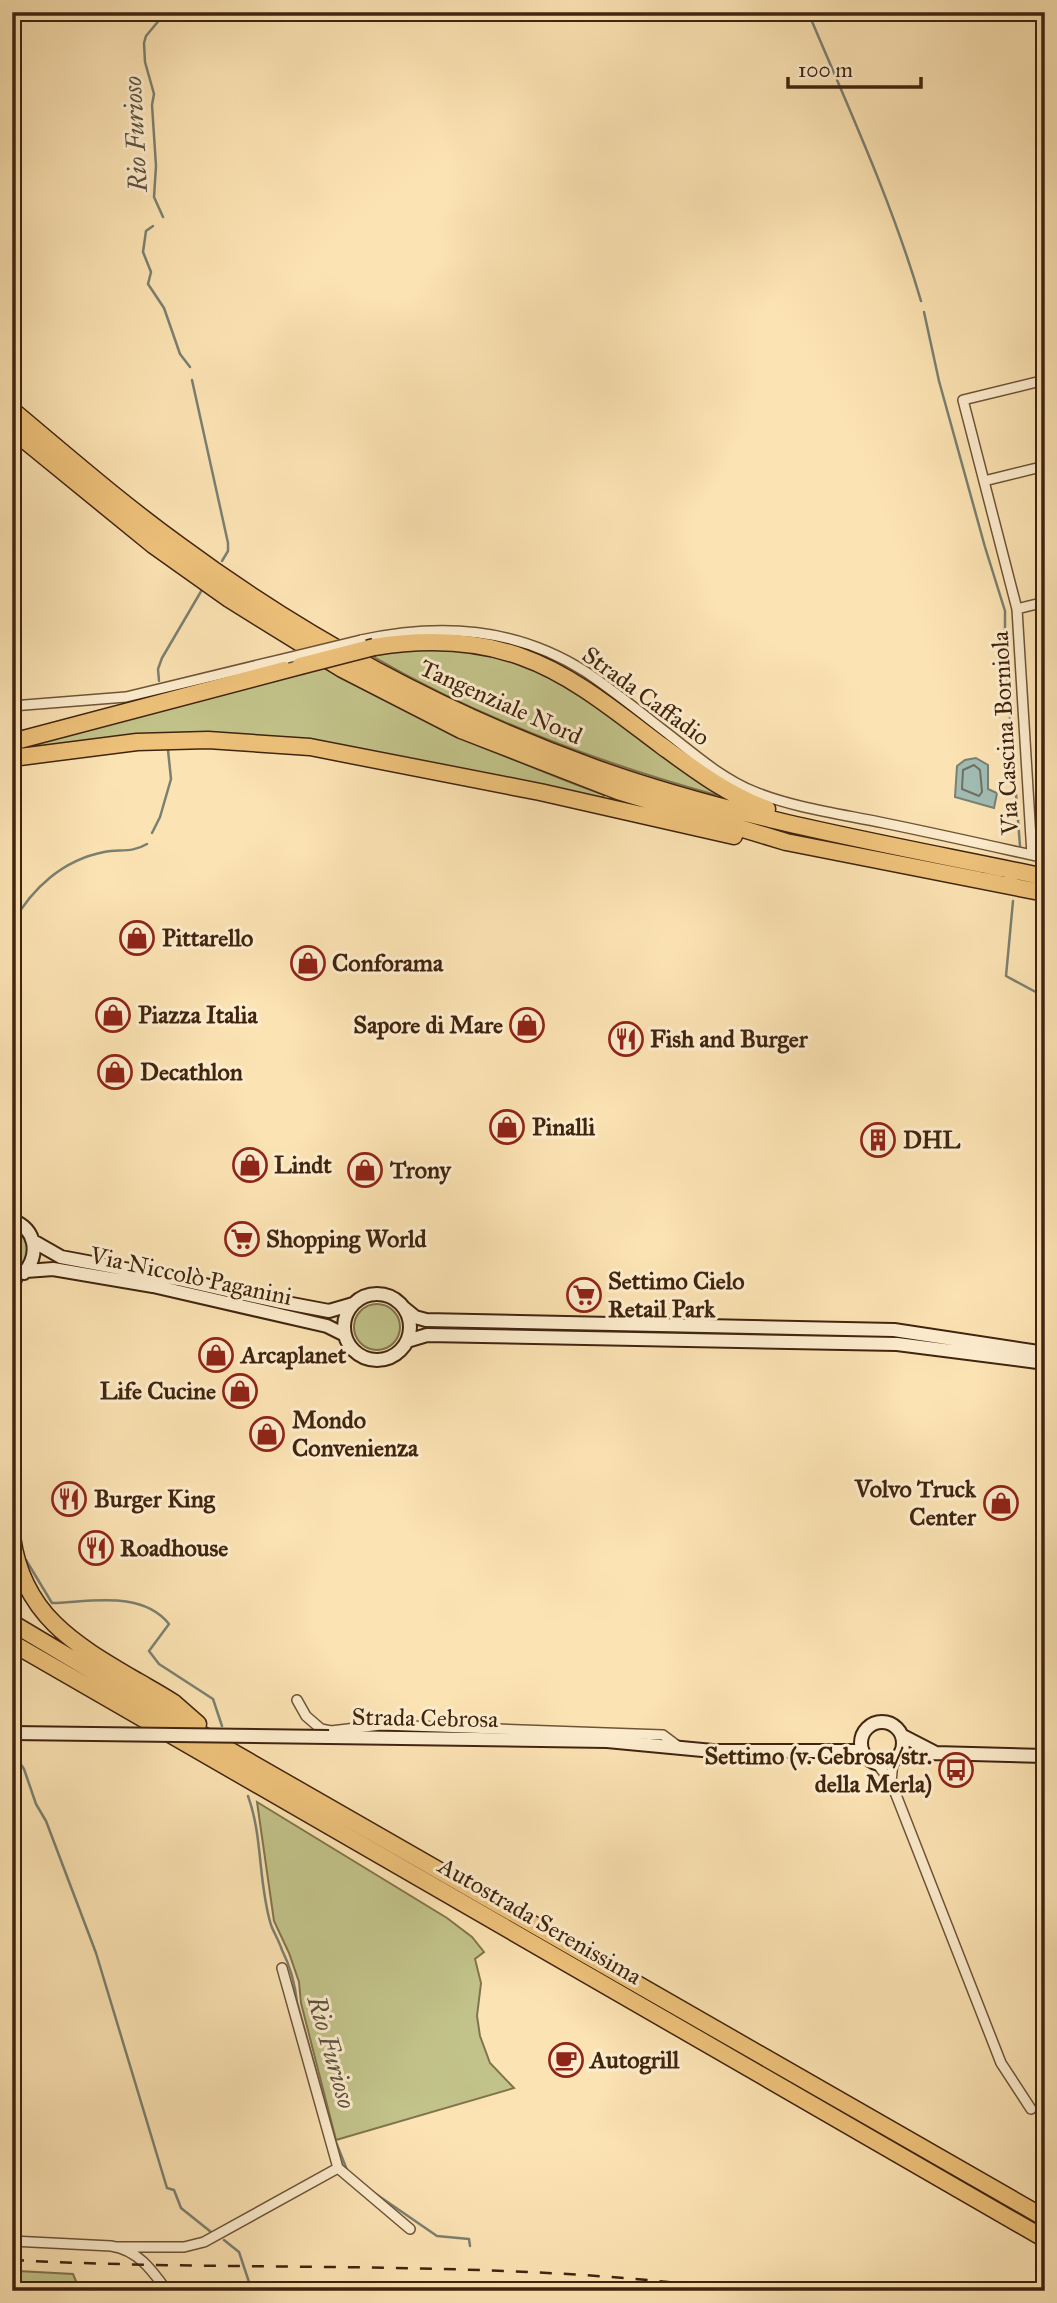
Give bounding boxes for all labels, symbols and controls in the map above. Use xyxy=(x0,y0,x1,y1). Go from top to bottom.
scale bar xyxy=(788,46,920,90)
text: 100 m xyxy=(798,57,853,83)
water label: Rio Furioso xyxy=(116,75,154,194)
street label: Via Cascina Borniola xyxy=(985,629,1025,837)
street label: Strada Caffadio xyxy=(576,640,716,752)
street label: Tangenziale Nord xyxy=(415,653,587,751)
shop icon: Pittarello xyxy=(118,919,156,957)
place label: Pittarello xyxy=(162,923,253,953)
shop icon: Conforama xyxy=(289,944,327,982)
place label: Conforama xyxy=(332,948,444,978)
shop icon: Piazza Italia xyxy=(94,996,132,1034)
place label: Piazza Italia xyxy=(138,1000,258,1030)
shop icon: Sapore di Mare xyxy=(508,1006,546,1044)
place label: Sapore di Mare xyxy=(353,1010,503,1040)
restaurant icon: Fish and Burger xyxy=(607,1020,645,1058)
place label: Fish and Burger xyxy=(650,1024,809,1054)
shop icon: Decathlon xyxy=(96,1053,134,1091)
place label: Decathlon xyxy=(140,1057,243,1087)
shop icon: Pinalli xyxy=(488,1108,526,1146)
place label: Pinalli xyxy=(532,1112,595,1142)
building icon: DHL xyxy=(859,1121,897,1159)
place label: DHL xyxy=(903,1125,960,1155)
shop icon: Lindt xyxy=(231,1146,269,1184)
place label: Lindt xyxy=(274,1150,332,1180)
shop icon: Trony xyxy=(346,1151,384,1189)
place label: Trony xyxy=(389,1155,453,1185)
supermarket icon: Shopping World xyxy=(223,1220,261,1258)
place label: Shopping World xyxy=(266,1224,428,1254)
street label: Via Niccolò Paganini xyxy=(86,1240,295,1312)
place label: Settimo Cielo Retail Park xyxy=(608,1266,744,1324)
supermarket icon: Settimo Cielo Retail Park xyxy=(565,1276,603,1314)
shop icon: Arcaplanet xyxy=(197,1336,235,1374)
place label: Arcaplanet xyxy=(239,1340,347,1370)
shop icon: Life Cucine xyxy=(221,1372,259,1410)
place label: Life Cucine xyxy=(100,1376,216,1406)
place label: Mondo Convenienza xyxy=(292,1405,419,1463)
shop icon: Mondo Convenienza xyxy=(248,1415,286,1453)
place label: Volvo Truck Center xyxy=(854,1474,977,1532)
restaurant icon: Burger King xyxy=(50,1480,88,1518)
place label: Burger King xyxy=(94,1484,216,1514)
shop icon: Volvo Truck Center xyxy=(982,1484,1020,1522)
restaurant icon: Roadhouse xyxy=(77,1529,115,1567)
place label: Roadhouse xyxy=(120,1533,228,1563)
street label: Strada Cebrosa xyxy=(351,1702,499,1734)
place label: Settimo (v. Cebrosa/str. della Merla) xyxy=(704,1741,932,1799)
bus stop icon: Settimo (v. Cebrosa/str. della Merla) xyxy=(937,1751,975,1789)
street label: Autostrada Serenissima xyxy=(432,1850,648,1992)
water label: Rio Furioso xyxy=(300,1991,363,2112)
cafe icon: Autogrill xyxy=(547,2041,585,2079)
place label: Autogrill xyxy=(588,2045,680,2075)

